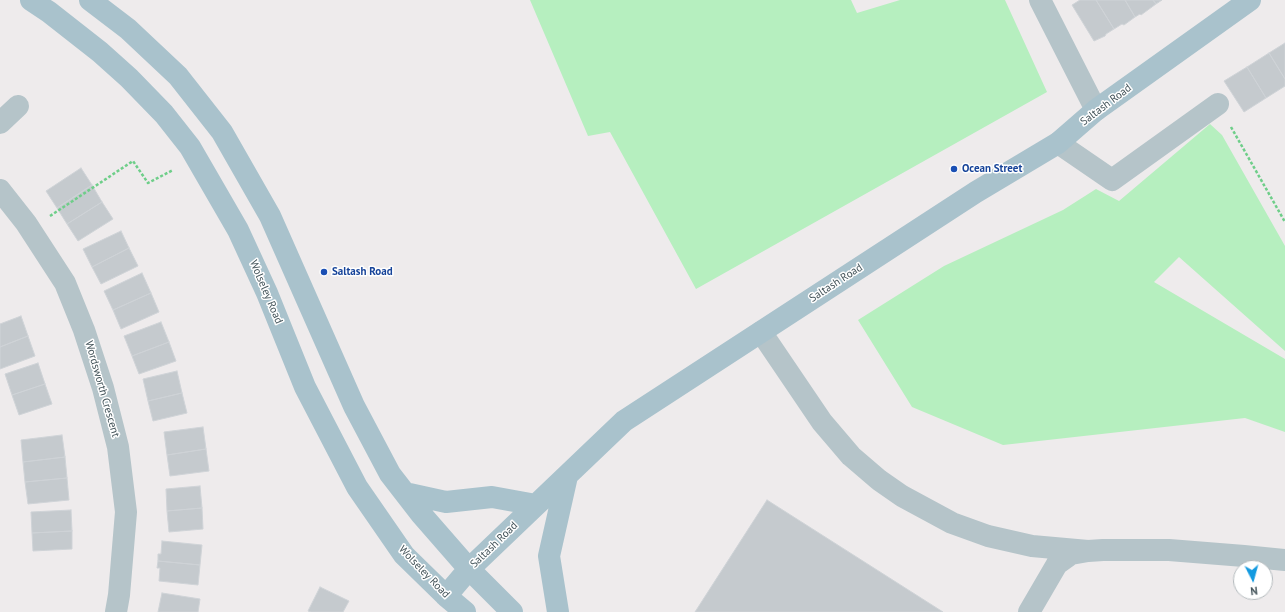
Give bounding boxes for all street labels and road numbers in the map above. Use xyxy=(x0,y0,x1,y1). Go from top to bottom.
street label: Saltash Road xyxy=(1078,82,1134,128)
street label: Wolseley Road xyxy=(247,258,285,326)
street label: Saltash Road xyxy=(807,261,865,305)
street label: Wordsworth Crescent xyxy=(82,339,122,439)
street label: Saltash Road xyxy=(468,519,520,571)
street label: Wolseley Road xyxy=(396,543,452,601)

